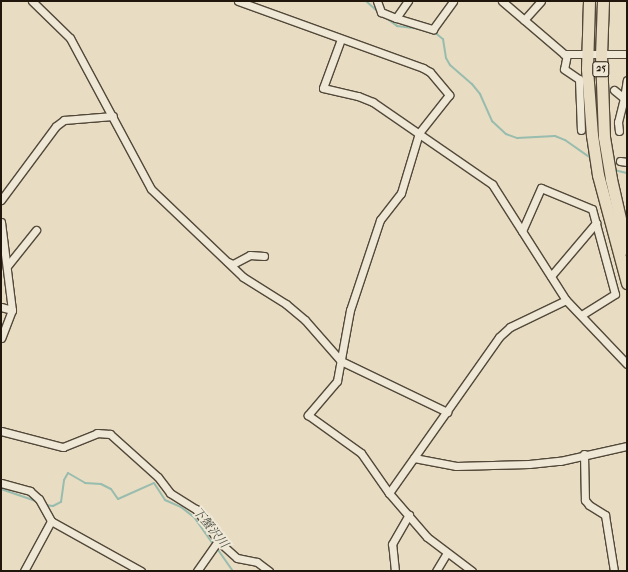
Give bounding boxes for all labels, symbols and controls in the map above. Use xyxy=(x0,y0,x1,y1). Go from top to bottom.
road number: 25 xyxy=(592,61,610,77)
water label: 下蟹沢川 xyxy=(189,505,231,551)

